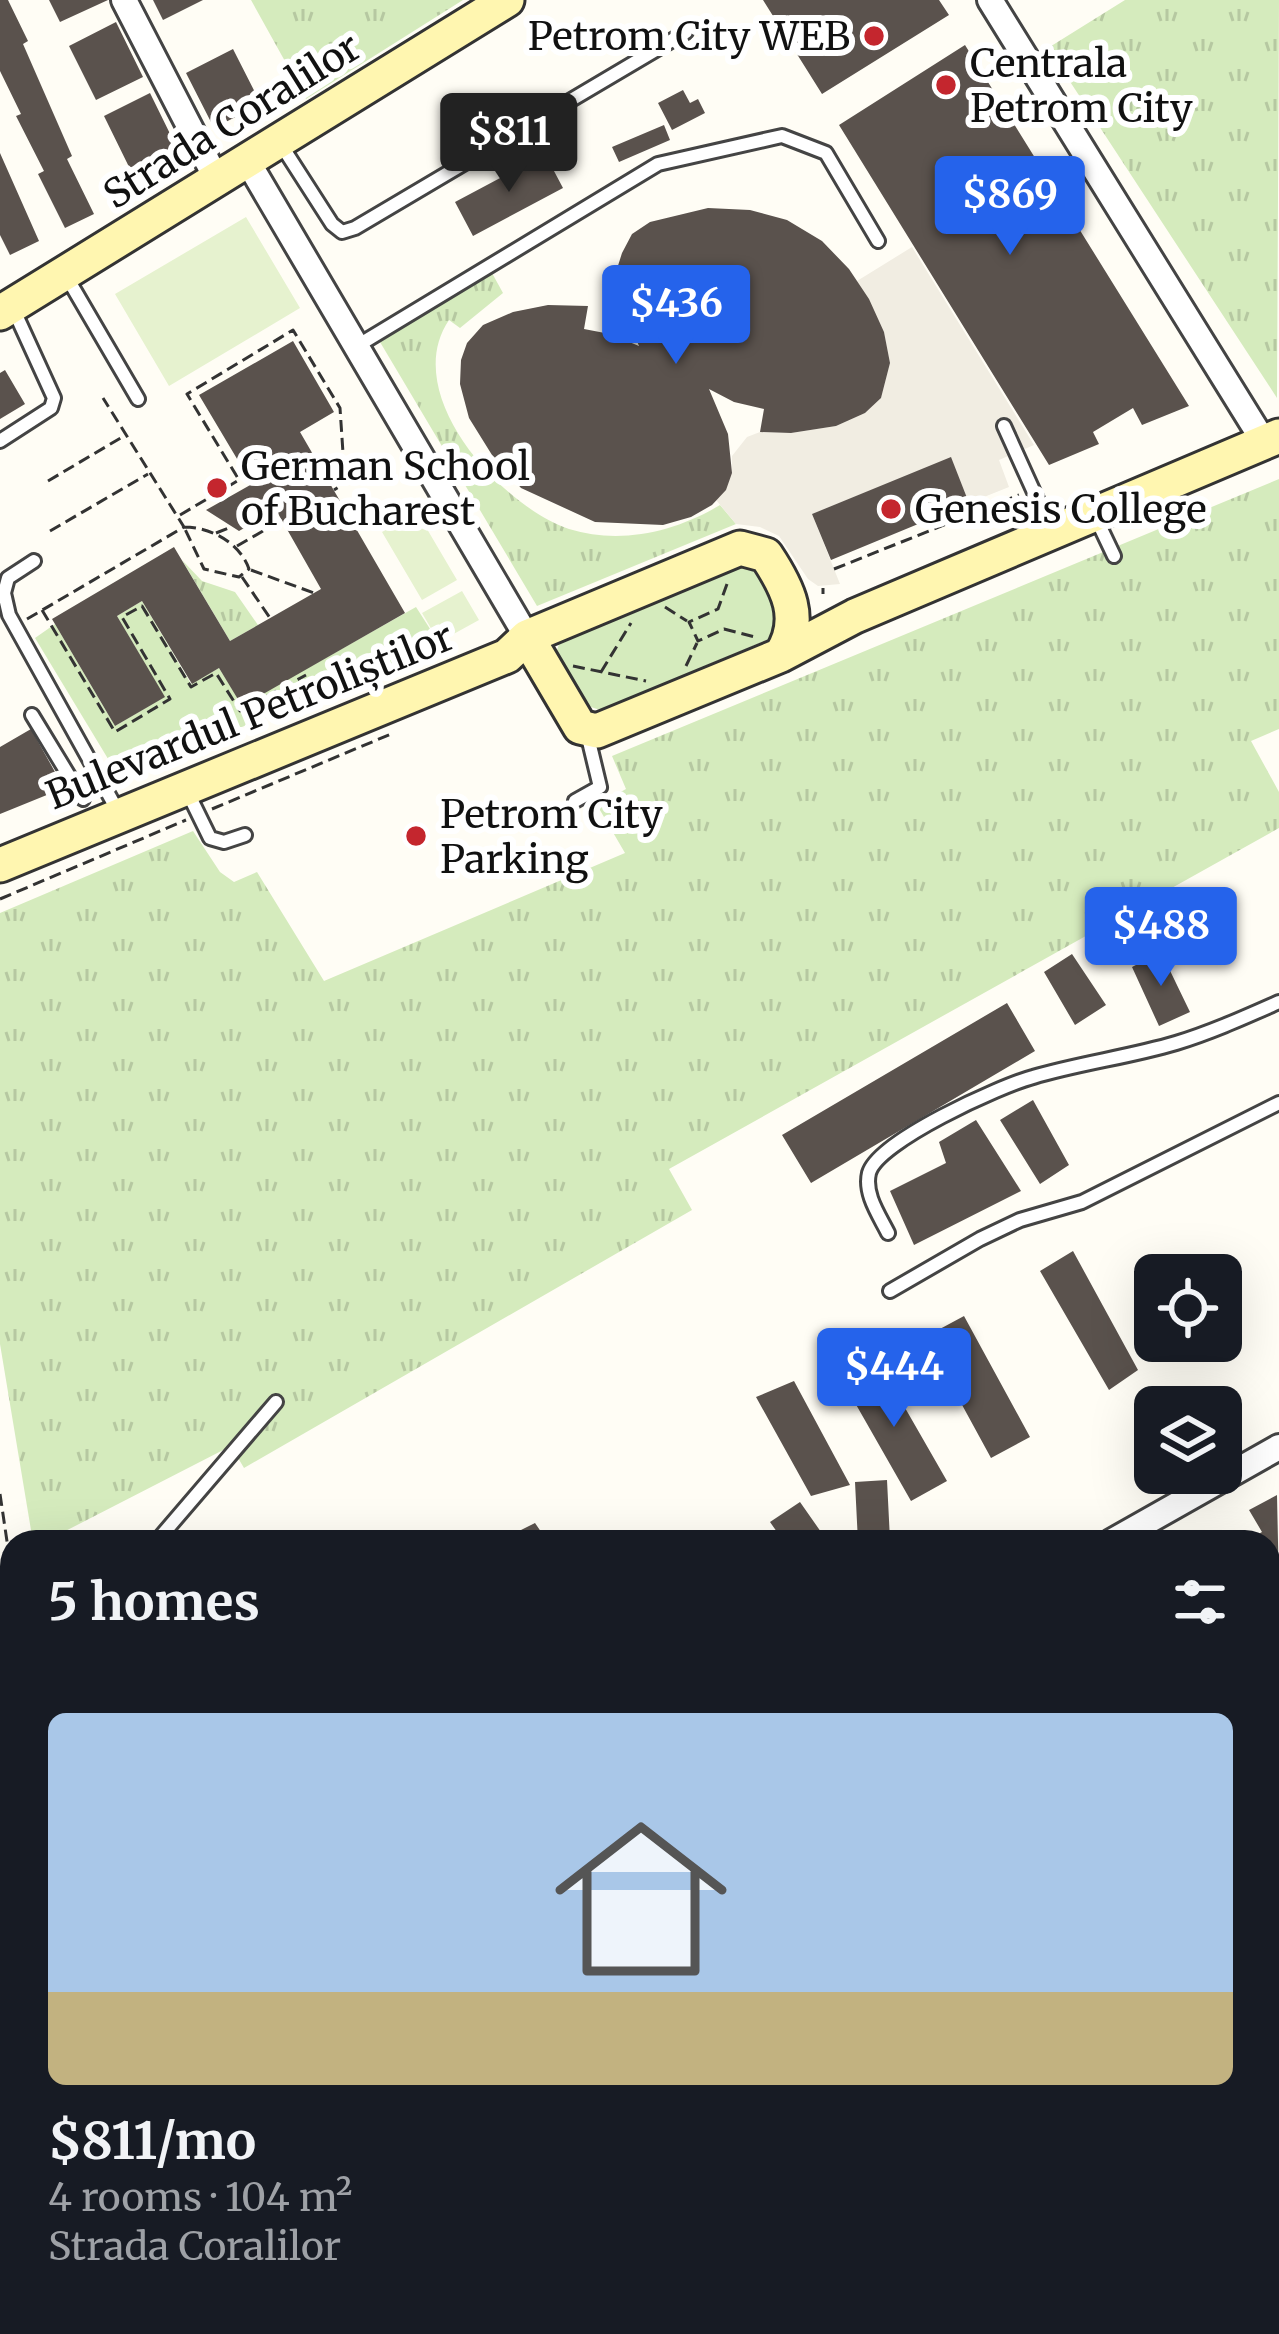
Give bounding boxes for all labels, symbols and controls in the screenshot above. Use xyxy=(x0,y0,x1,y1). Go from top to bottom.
place label: Petrom City WEB xyxy=(528,12,850,61)
street label: Strada Coralilor xyxy=(95,23,369,219)
marker: Petrom City WEB xyxy=(861,23,887,49)
place label: Centrala Petrom City xyxy=(970,39,1193,133)
marker: Centrala Petrom City xyxy=(933,72,959,98)
pin: $811 xyxy=(438,93,580,195)
text: $811 xyxy=(467,107,551,156)
pin: $869 xyxy=(939,156,1081,258)
text: $869 xyxy=(962,170,1058,219)
pin: $436 xyxy=(605,265,747,367)
text: $436 xyxy=(629,279,723,328)
place label: German School of Bucharest xyxy=(241,442,530,536)
marker: German School of Bucharest xyxy=(204,475,230,501)
place label: Genesis College xyxy=(915,485,1207,534)
marker: Genesis College xyxy=(878,496,904,522)
street label: Bulevardul Petroliștilor xyxy=(39,612,461,820)
place label: Petrom City Parking xyxy=(440,790,663,884)
marker: Petrom City Parking xyxy=(403,823,429,849)
pin: $488 xyxy=(1090,887,1232,989)
text: $488 xyxy=(1112,901,1210,950)
map controls xyxy=(1134,1254,1242,1494)
button: locate xyxy=(1134,1254,1242,1362)
pin: $444 xyxy=(823,1328,965,1430)
text: $444 xyxy=(844,1342,944,1391)
button: layers xyxy=(1134,1386,1242,1494)
icon: filters xyxy=(1167,1569,1233,1635)
text: 5 homes xyxy=(48,1570,260,1634)
icon: home xyxy=(533,1791,749,2007)
text: $811/mo xyxy=(48,2109,256,2173)
text: 4 rooms · 104 m² xyxy=(48,2173,352,2222)
text: Strada Coralilor xyxy=(48,2222,341,2271)

